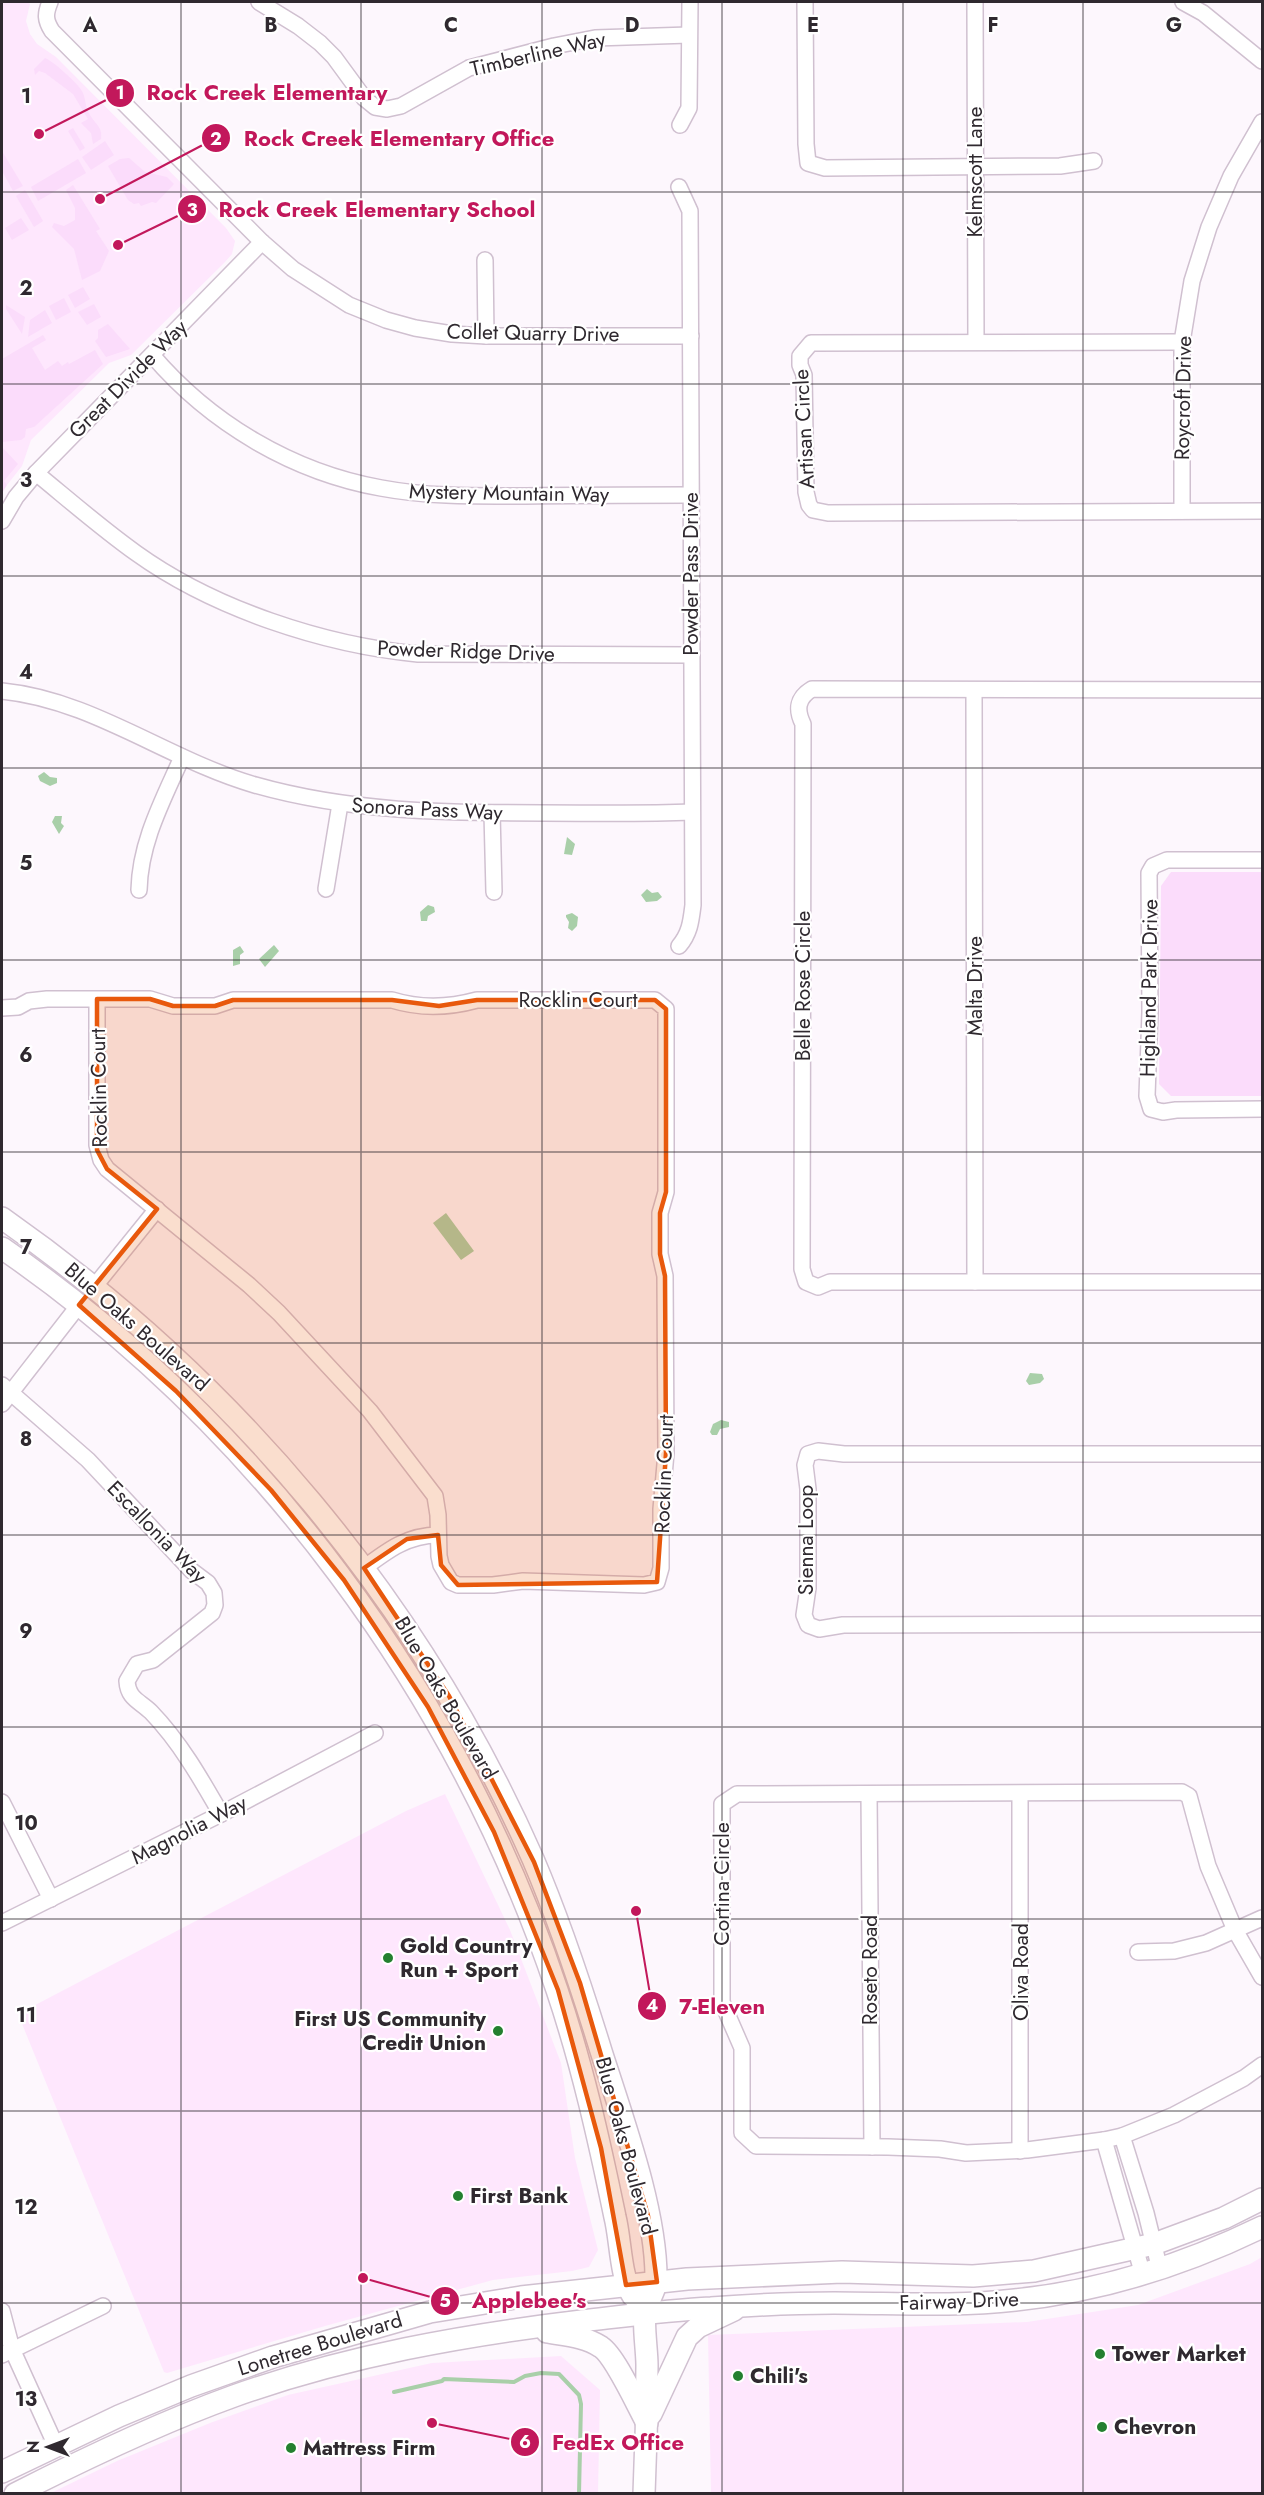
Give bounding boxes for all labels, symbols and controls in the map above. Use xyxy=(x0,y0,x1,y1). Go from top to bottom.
text: A xyxy=(82,11,98,40)
text: B xyxy=(264,11,278,40)
text: C xyxy=(444,11,458,40)
text: D xyxy=(625,11,639,40)
text: E xyxy=(807,11,819,40)
text: F xyxy=(987,11,999,40)
text: G xyxy=(1166,11,1182,40)
street label: Timberline Way xyxy=(467,24,609,84)
callout: Rock Creek Elementary xyxy=(105,73,400,113)
text: Rock Creek Elementary xyxy=(146,76,388,108)
text: 1 xyxy=(115,80,125,106)
text: 1 xyxy=(21,82,31,111)
street label: Kelmscott Lane xyxy=(960,106,990,238)
callout: Rock Creek Elementary Office xyxy=(201,118,566,158)
text: Rock Creek Elementary Office xyxy=(244,122,554,154)
text: 2 xyxy=(210,126,222,152)
callout: Rock Creek Elementary School xyxy=(177,189,547,229)
text: Rock Creek Elementary School xyxy=(219,193,535,225)
text: 3 xyxy=(186,197,198,223)
text: 2 xyxy=(19,274,33,303)
street label: Great Divide Way xyxy=(62,312,195,445)
street label: Collet Quarry Drive xyxy=(446,316,620,350)
street label: Roycroft Drive xyxy=(1167,335,1199,460)
street label: Artisan Circle xyxy=(786,368,822,490)
text: 3 xyxy=(20,466,32,495)
street label: Mystery Mountain Way xyxy=(409,476,610,510)
street label: Powder Pass Drive xyxy=(676,492,706,656)
street label: Powder Ridge Drive xyxy=(377,633,555,669)
text: 4 xyxy=(19,658,33,687)
street label: Sonora Pass Way xyxy=(351,790,504,828)
text: 5 xyxy=(20,849,33,878)
street label: Highland Park Drive xyxy=(1132,899,1166,1077)
street label: Belle Rose Circle xyxy=(788,911,818,1061)
street label: Malta Drive xyxy=(960,936,990,1036)
street label: Rocklin Court xyxy=(518,985,638,1015)
street label: Rocklin Court xyxy=(83,1028,115,1148)
text: 6 xyxy=(19,1041,33,1070)
text: 7 xyxy=(20,1233,33,1262)
street label: Blue Oaks Boulevard xyxy=(58,1256,216,1398)
street label: Rocklin Court xyxy=(647,1414,681,1534)
text: 8 xyxy=(20,1425,32,1454)
street label: Escallonia Way xyxy=(100,1474,214,1590)
street label: Sienna Loop xyxy=(791,1485,821,1595)
street label: Blue Oaks Boulevard xyxy=(387,1611,505,1785)
text: 9 xyxy=(19,1617,33,1646)
street label: Magnolia Way xyxy=(126,1788,253,1872)
text: 10 xyxy=(14,1809,38,1838)
street label: Cortina Circle xyxy=(707,1822,737,1946)
street label: Roseto Road xyxy=(855,1915,885,2025)
street label: Oliva Road xyxy=(1006,1923,1036,2021)
place label: Gold Country Run + Sport xyxy=(400,1931,534,1985)
marker: Gold Country Run + Sport xyxy=(381,1951,395,1965)
callout: 7-Eleven xyxy=(637,1986,777,2026)
text: 7-Eleven xyxy=(679,1990,765,2022)
text: 4 xyxy=(646,1993,658,2019)
text: 11 xyxy=(16,2001,36,2030)
place label: First US Community Credit Union xyxy=(294,2004,487,2058)
marker: First US Community Credit Union xyxy=(491,2024,505,2038)
street label: Blue Oaks Boulevard xyxy=(588,2054,664,2238)
place label: First Bank xyxy=(470,2181,568,2211)
marker: First Bank xyxy=(451,2189,465,2203)
text: 12 xyxy=(14,2193,38,2222)
callout: Applebee's xyxy=(430,2281,598,2321)
text: Applebee's xyxy=(471,2284,586,2316)
street label: Fairway Drive xyxy=(899,2284,1020,2318)
text: 5 xyxy=(439,2288,451,2314)
street label: Lonetree Boulevard xyxy=(234,2305,406,2383)
place label: Tower Market xyxy=(1112,2339,1246,2369)
marker: Tower Market xyxy=(1093,2347,1107,2361)
place label: Chili's xyxy=(750,2361,808,2391)
marker: Chili's xyxy=(731,2369,745,2383)
text: 13 xyxy=(15,2385,37,2414)
place label: Chevron xyxy=(1114,2412,1196,2442)
north arrow xyxy=(18,2417,78,2477)
marker: Chevron xyxy=(1095,2420,1109,2434)
callout: FedEx Office xyxy=(510,2422,696,2462)
text: FedEx Office xyxy=(552,2426,684,2458)
text: 6 xyxy=(519,2429,531,2455)
place label: Mattress Firm xyxy=(303,2433,435,2463)
text: N xyxy=(22,2441,45,2453)
marker: Mattress Firm xyxy=(284,2441,298,2455)

